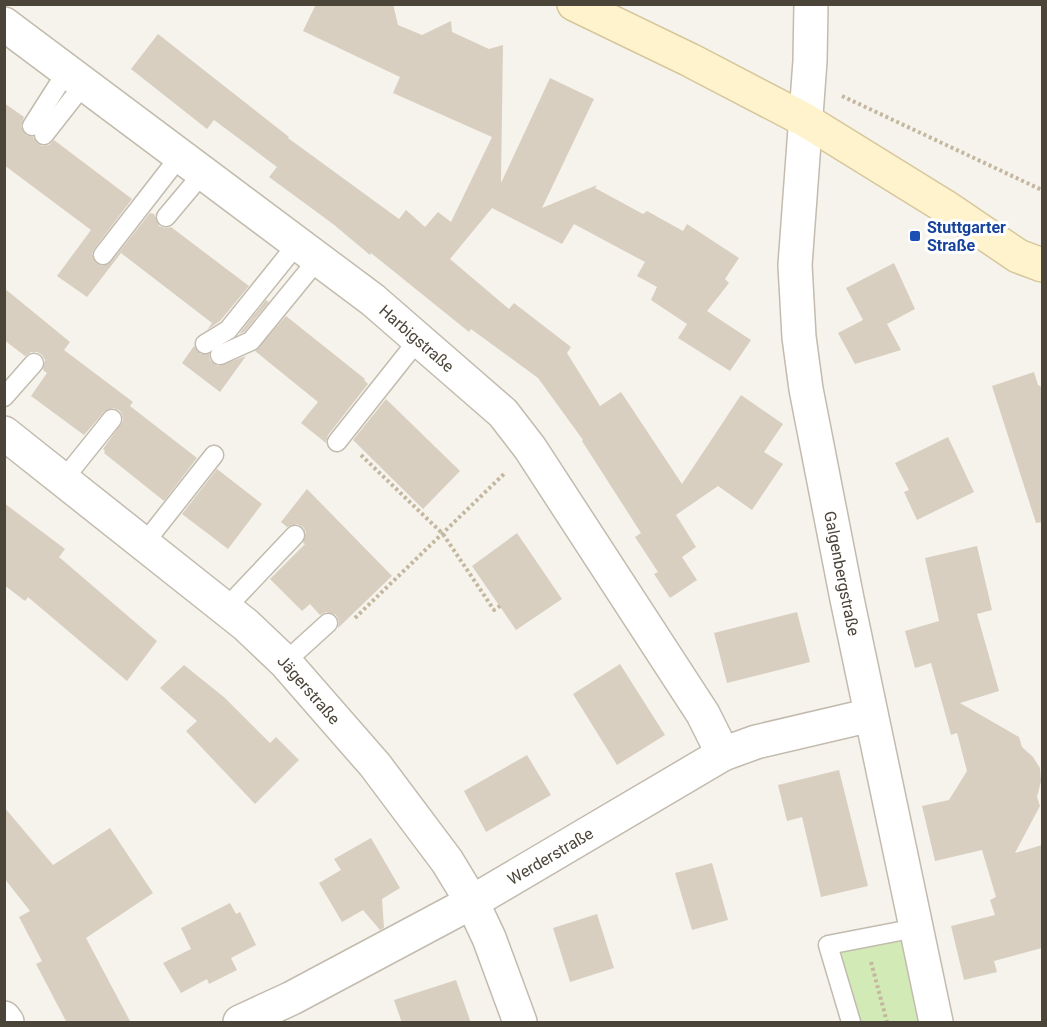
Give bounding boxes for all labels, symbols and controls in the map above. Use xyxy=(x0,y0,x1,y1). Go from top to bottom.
place label: Stuttgarter Straße xyxy=(927,218,1006,255)
marker: Stuttgarter Straße xyxy=(908,229,922,243)
street label: Harbigstraße xyxy=(375,301,458,376)
street label: Galgenbergstraße xyxy=(820,509,863,638)
street label: Jägerstraße xyxy=(273,651,344,728)
street label: Werderstraße xyxy=(504,824,597,889)

